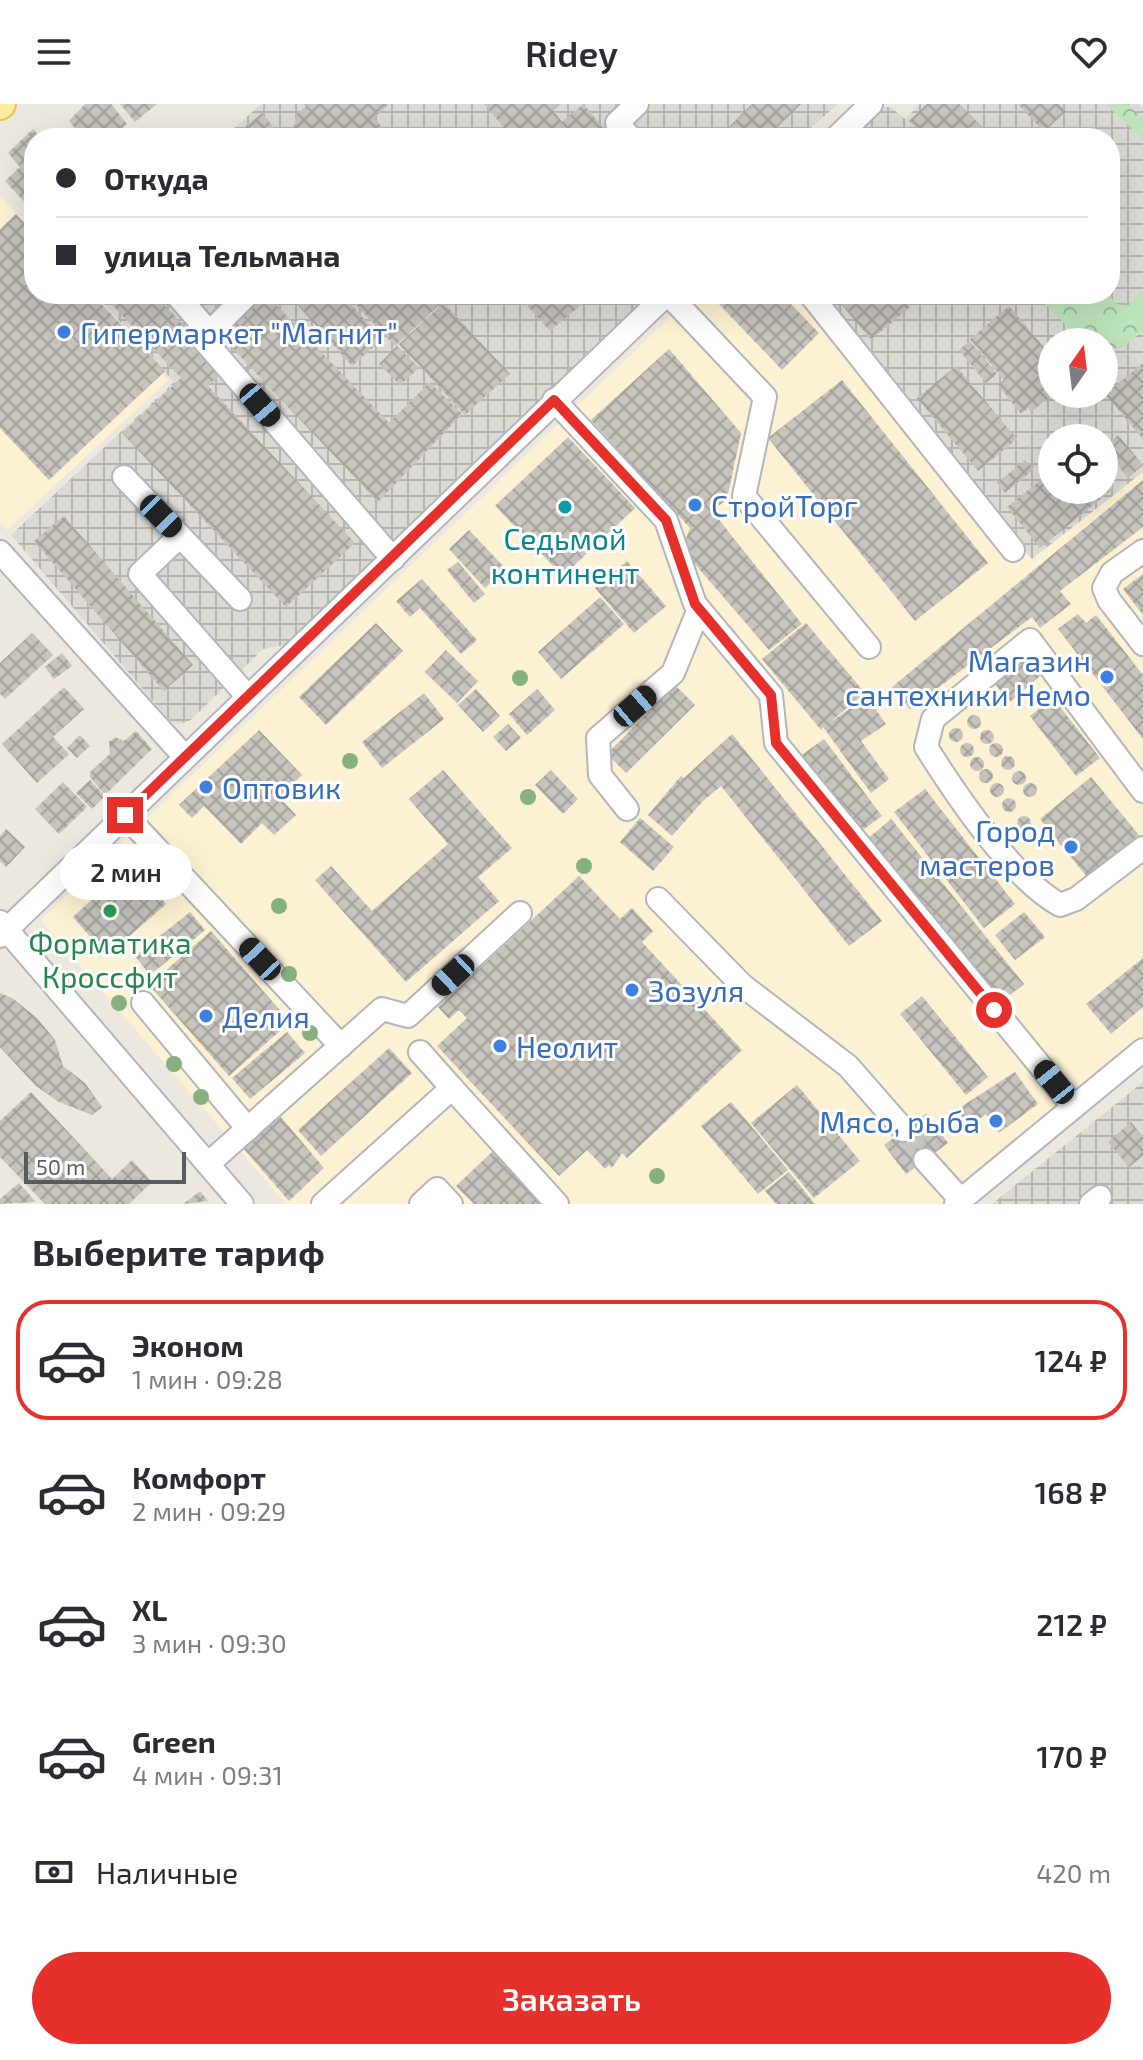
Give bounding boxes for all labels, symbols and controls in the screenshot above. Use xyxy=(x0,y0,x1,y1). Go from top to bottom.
icon: menu xyxy=(32,30,76,74)
icon: heart xyxy=(1067,30,1111,74)
text: Ridey xyxy=(525,31,618,74)
text: Откуда xyxy=(104,160,209,196)
text: улица Тельмана xyxy=(104,237,341,273)
place label: Гипермаркет "Магнит" xyxy=(80,314,398,350)
marker: Гипермаркет "Магнит" xyxy=(55,323,73,341)
north arrow xyxy=(1038,328,1118,408)
map controls xyxy=(1038,328,1118,504)
car xyxy=(235,379,285,431)
button: locate xyxy=(1038,424,1118,504)
place label: СтройТорг xyxy=(711,487,858,523)
car xyxy=(136,490,186,542)
marker: СтройТорг xyxy=(686,496,704,514)
marker: Седьмой континент xyxy=(556,498,574,516)
place label: Седьмой континент xyxy=(491,520,639,590)
place label: Магазин сантехники Немо xyxy=(845,642,1091,712)
marker: Магазин сантехники Немо xyxy=(1098,668,1116,686)
car xyxy=(609,681,661,731)
place label: Оптовик xyxy=(222,769,341,805)
marker: Оптовик xyxy=(197,778,215,796)
route end xyxy=(107,797,143,833)
place label: Город мастеров xyxy=(919,812,1055,882)
marker: Город мастеров xyxy=(1062,838,1080,856)
callout: 2 мин xyxy=(59,843,191,899)
text: 2 мин xyxy=(90,856,162,887)
marker: Форматика Кроссфит xyxy=(101,902,119,920)
place label: Форматика Кроссфит xyxy=(28,924,192,994)
car xyxy=(235,933,285,985)
car xyxy=(427,950,479,1000)
place label: Зозуля xyxy=(648,972,744,1009)
marker: Зозуля xyxy=(623,981,641,999)
route start xyxy=(976,992,1012,1028)
place label: Делия xyxy=(222,998,310,1034)
marker: Делия xyxy=(197,1007,215,1025)
place label: Неолит xyxy=(516,1028,618,1064)
marker: Неолит xyxy=(491,1037,509,1055)
car xyxy=(1030,1056,1078,1108)
place label: Мясо, рыба xyxy=(819,1103,980,1139)
marker: Мясо, рыба xyxy=(987,1112,1005,1130)
scale bar xyxy=(24,1148,186,1184)
text: 50 m xyxy=(36,1153,85,1179)
text: Выберите тариф xyxy=(32,1230,325,1273)
icon: car xyxy=(36,1324,108,1396)
text: Эконом xyxy=(132,1327,244,1363)
text: 124 ₽ xyxy=(1035,1342,1107,1378)
text: 1 мин · 09:28 xyxy=(132,1363,283,1394)
icon: car xyxy=(36,1456,108,1528)
text: Комфорт xyxy=(132,1459,266,1495)
text: 168 ₽ xyxy=(1035,1474,1107,1510)
text: 2 мин · 09:29 xyxy=(132,1495,286,1526)
icon: car xyxy=(36,1588,108,1660)
text: XL xyxy=(132,1591,167,1627)
text: 212 ₽ xyxy=(1036,1606,1107,1642)
text: 3 мин · 09:30 xyxy=(132,1627,287,1658)
icon: car xyxy=(36,1720,108,1792)
text: Green xyxy=(132,1723,216,1759)
text: 170 ₽ xyxy=(1036,1738,1107,1774)
text: 4 мин · 09:31 xyxy=(132,1759,283,1790)
icon: cash xyxy=(32,1850,76,1894)
text: Наличные xyxy=(96,1854,238,1890)
text: 420 m xyxy=(1036,1857,1111,1888)
button: Заказать xyxy=(32,1952,1111,2044)

